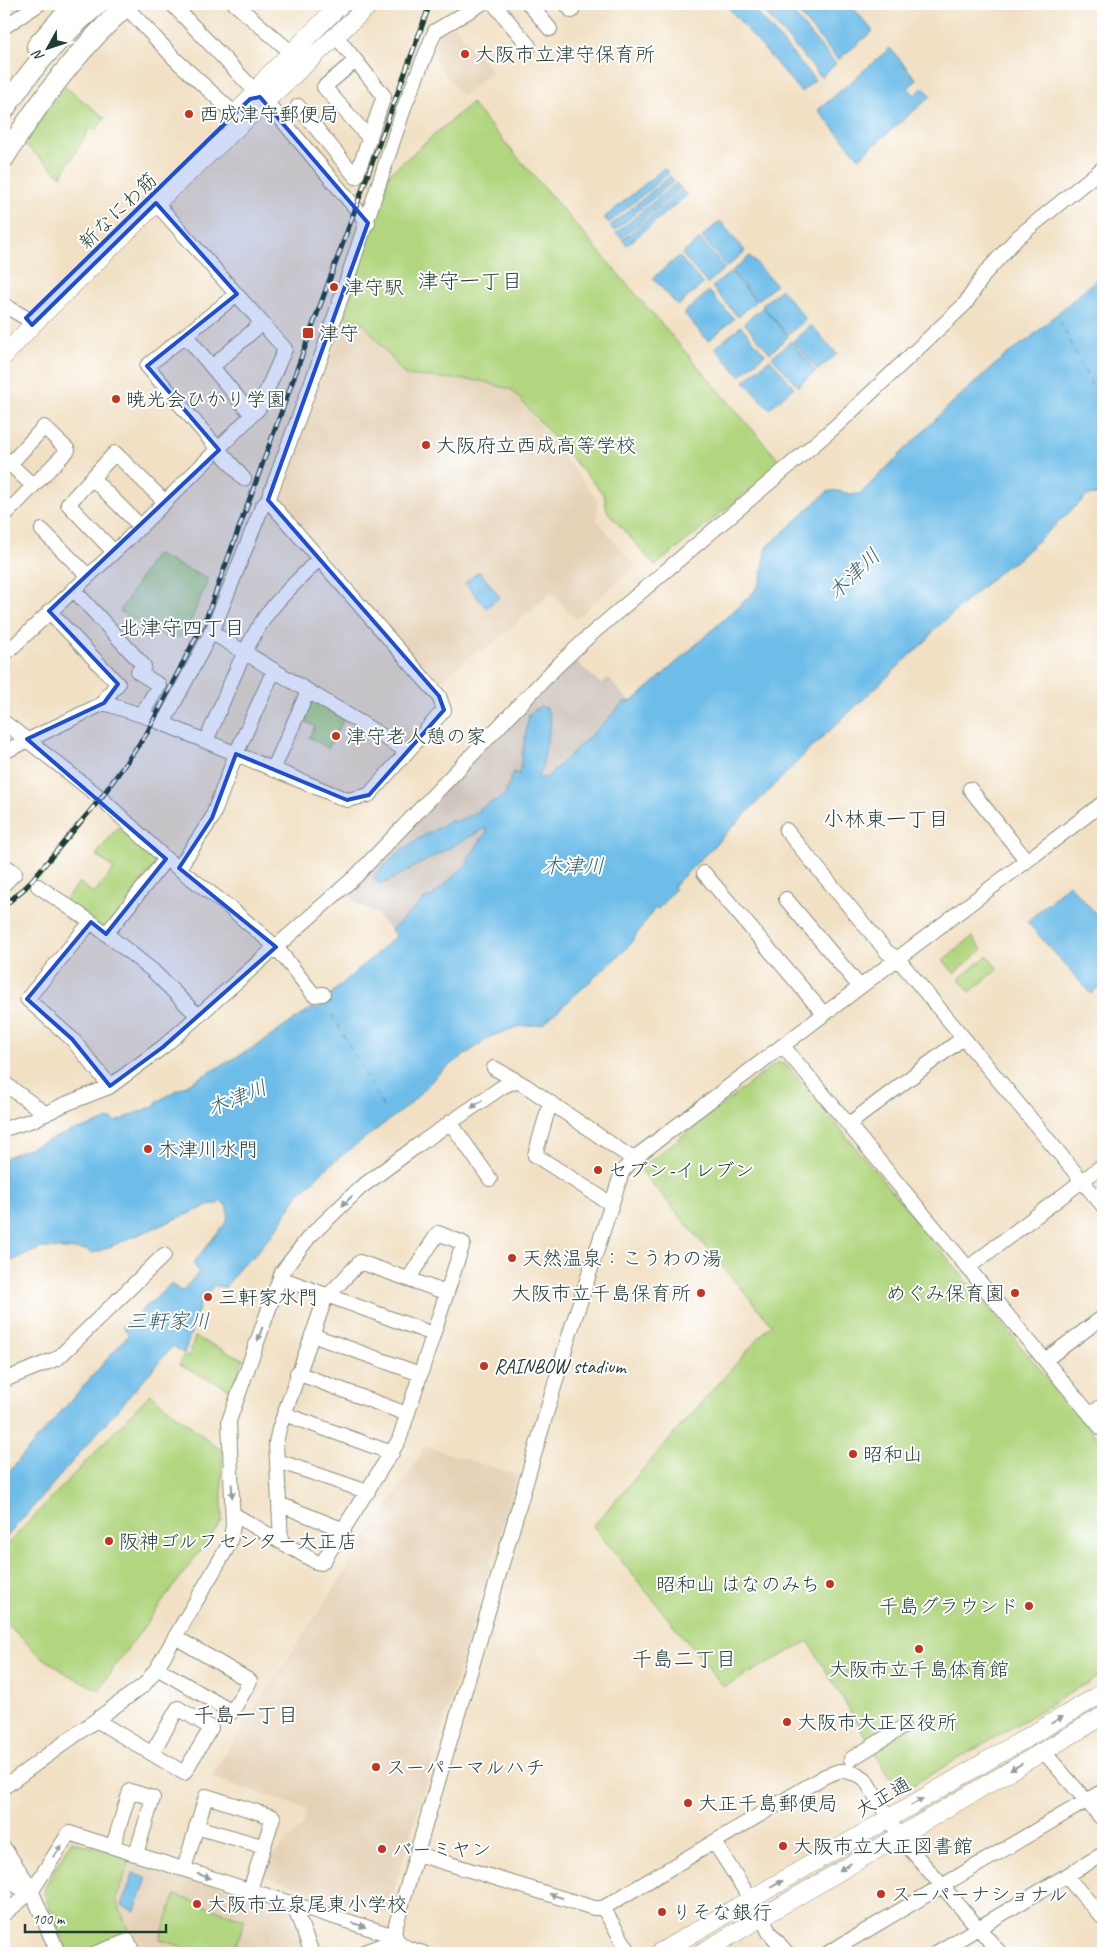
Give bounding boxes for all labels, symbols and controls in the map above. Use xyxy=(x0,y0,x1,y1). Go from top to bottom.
north arrow xyxy=(22,22,72,72)
place label: 大阪市立津守保育所 xyxy=(475,42,655,67)
text: N xyxy=(28,45,48,65)
marker: 大阪市立津守保育所 xyxy=(459,48,471,60)
place label: 西成津守郵便局 xyxy=(199,102,339,127)
marker: 西成津守郵便局 xyxy=(183,108,195,120)
street label: 新なにわ筋 xyxy=(73,167,163,255)
district label: 津守一丁目 xyxy=(418,268,523,294)
place label: 津守駅 xyxy=(344,275,404,300)
marker: 津守駅 xyxy=(328,281,340,293)
place label: 津守 xyxy=(319,321,359,346)
marker: 津守 xyxy=(301,326,315,340)
place label: 暁光会ひかり学園 xyxy=(126,387,286,412)
marker: 暁光会ひかり学園 xyxy=(110,393,122,405)
place label: 大阪府立西成高等学校 xyxy=(436,433,636,458)
marker: 大阪府立西成高等学校 xyxy=(420,439,432,451)
water label: 木津川 xyxy=(822,543,886,605)
district label: 北津守四丁目 xyxy=(119,615,245,641)
place label: 津守老人憩の家 xyxy=(346,724,486,749)
marker: 津守老人憩の家 xyxy=(330,730,342,742)
district label: 小林東一丁目 xyxy=(823,806,949,832)
water label: 木津川 xyxy=(542,853,605,879)
water label: 木津川 xyxy=(203,1074,271,1122)
one-way arrow xyxy=(470,1099,484,1109)
place label: 木津川水門 xyxy=(158,1137,258,1162)
marker: 木津川水門 xyxy=(142,1143,154,1155)
place label: セブン-イレブン xyxy=(608,1158,755,1183)
marker: セブン-イレブン xyxy=(592,1164,604,1176)
one-way arrow xyxy=(341,1195,353,1207)
place label: 天然温泉：こうわの湯 xyxy=(522,1246,722,1271)
marker: 天然温泉：こうわの湯 xyxy=(506,1252,518,1264)
place label: 大阪市立千島保育所 xyxy=(511,1281,691,1306)
place label: めぐみ保育園 xyxy=(886,1281,1005,1306)
place label: 三軒家水門 xyxy=(218,1285,318,1310)
marker: 大阪市立千島保育所 xyxy=(695,1287,707,1299)
marker: めぐみ保育園 xyxy=(1009,1287,1021,1299)
marker: 三軒家水門 xyxy=(202,1291,214,1303)
water label: 三軒家川 xyxy=(126,1308,210,1334)
one-way arrow xyxy=(256,1326,263,1341)
place label: RAINBOW stadium xyxy=(494,1354,627,1379)
marker: RAINBOW stadium xyxy=(478,1360,490,1372)
place label: 昭和山 xyxy=(863,1442,923,1467)
marker: 昭和山 xyxy=(847,1448,859,1460)
one-way arrow xyxy=(228,1483,236,1499)
place label: 阪神ゴルフセンター大正店 xyxy=(119,1529,357,1554)
marker: 阪神ゴルフセンター大正店 xyxy=(103,1535,115,1547)
place label: 昭和山 はなのみち xyxy=(656,1572,820,1597)
marker: 昭和山 はなのみち xyxy=(824,1578,836,1590)
place label: 千島グラウンド xyxy=(879,1594,1019,1619)
marker: 千島グラウンド xyxy=(1023,1600,1035,1612)
marker: 大阪市立千島体育館 xyxy=(913,1643,925,1655)
district label: 千島二丁目 xyxy=(632,1646,737,1672)
place label: 大阪市立千島体育館 xyxy=(829,1657,1009,1682)
district label: 千島一丁目 xyxy=(194,1702,299,1728)
place label: 大阪市大正区役所 xyxy=(797,1710,957,1735)
one-way arrow xyxy=(1051,1715,1064,1724)
marker: 大阪市大正区役所 xyxy=(781,1716,793,1728)
place label: スーパーマルハチ xyxy=(386,1755,545,1780)
marker: スーパーマルハチ xyxy=(370,1761,382,1773)
one-way arrow xyxy=(1009,1763,1022,1772)
street label: 大正通 xyxy=(851,1771,915,1823)
place label: 大正千島郵便局 xyxy=(698,1791,838,1816)
marker: 大正千島郵便局 xyxy=(682,1797,694,1809)
one-way arrow xyxy=(910,1798,924,1806)
place label: 大阪市立大正図書館 xyxy=(793,1834,973,1859)
place label: バーミヤン xyxy=(392,1837,492,1862)
marker: 大阪市立大正図書館 xyxy=(777,1840,789,1852)
marker: バーミヤン xyxy=(376,1843,388,1855)
one-way arrow xyxy=(53,1844,62,1857)
one-way arrow xyxy=(839,1863,852,1872)
one-way arrow xyxy=(197,1872,212,1880)
one-way arrow xyxy=(770,1880,783,1889)
place label: スーパーナショナル xyxy=(891,1882,1068,1907)
marker: スーパーナショナル xyxy=(875,1888,887,1900)
place label: 大阪市立泉尾東小学校 xyxy=(207,1892,407,1917)
one-way arrow xyxy=(548,1892,563,1900)
marker: 大阪市立泉尾東小学校 xyxy=(191,1898,203,1910)
place label: りそな銀行 xyxy=(672,1900,772,1925)
scale bar xyxy=(25,1902,166,1934)
marker: りそな銀行 xyxy=(656,1906,668,1918)
text: 100 m xyxy=(32,1910,66,1929)
one-way arrow xyxy=(352,1921,367,1929)

